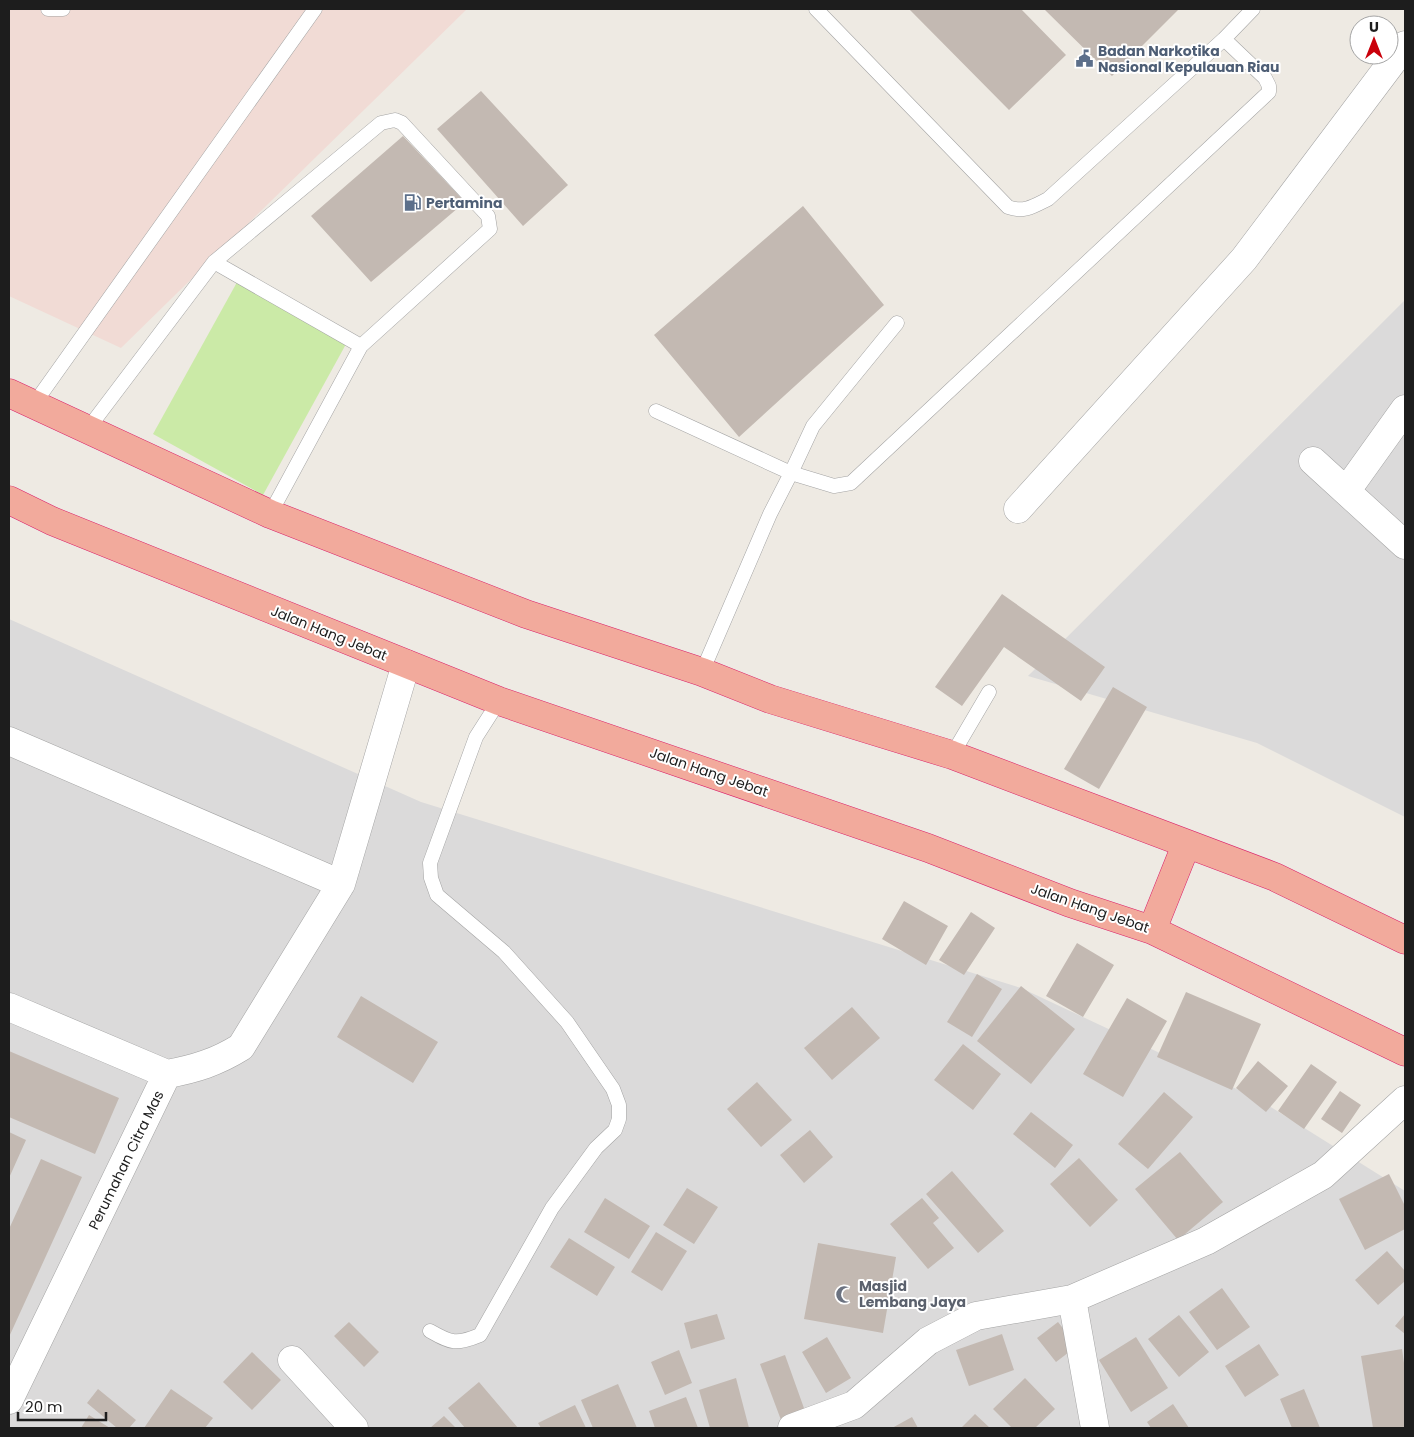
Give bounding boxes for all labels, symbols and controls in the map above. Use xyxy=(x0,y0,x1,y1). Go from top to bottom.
north arrow xyxy=(1349,15,1399,65)
text: U xyxy=(1369,17,1379,37)
place label: Badan Narkotika Nasional Kepulauan Riau xyxy=(1098,41,1279,77)
public building icon: Badan Narkotika Nasional Kepulauan Riau xyxy=(1074,49,1094,69)
fuel station icon: Pertamina xyxy=(402,193,422,213)
place label: Pertamina xyxy=(426,193,502,213)
street label: Jalan Hang Jebat xyxy=(268,601,390,665)
street label: Jalan Hang Jebat xyxy=(647,742,771,802)
street label: Jalan Hang Jebat xyxy=(1028,878,1152,938)
street label: Perumahan Citra Mas xyxy=(84,1087,168,1233)
place label: Masjid Lembang Jaya xyxy=(859,1276,966,1312)
mosque icon: Masjid Lembang Jaya xyxy=(835,1284,855,1304)
scale bar xyxy=(18,1390,105,1422)
text: 20 m xyxy=(25,1396,63,1417)

